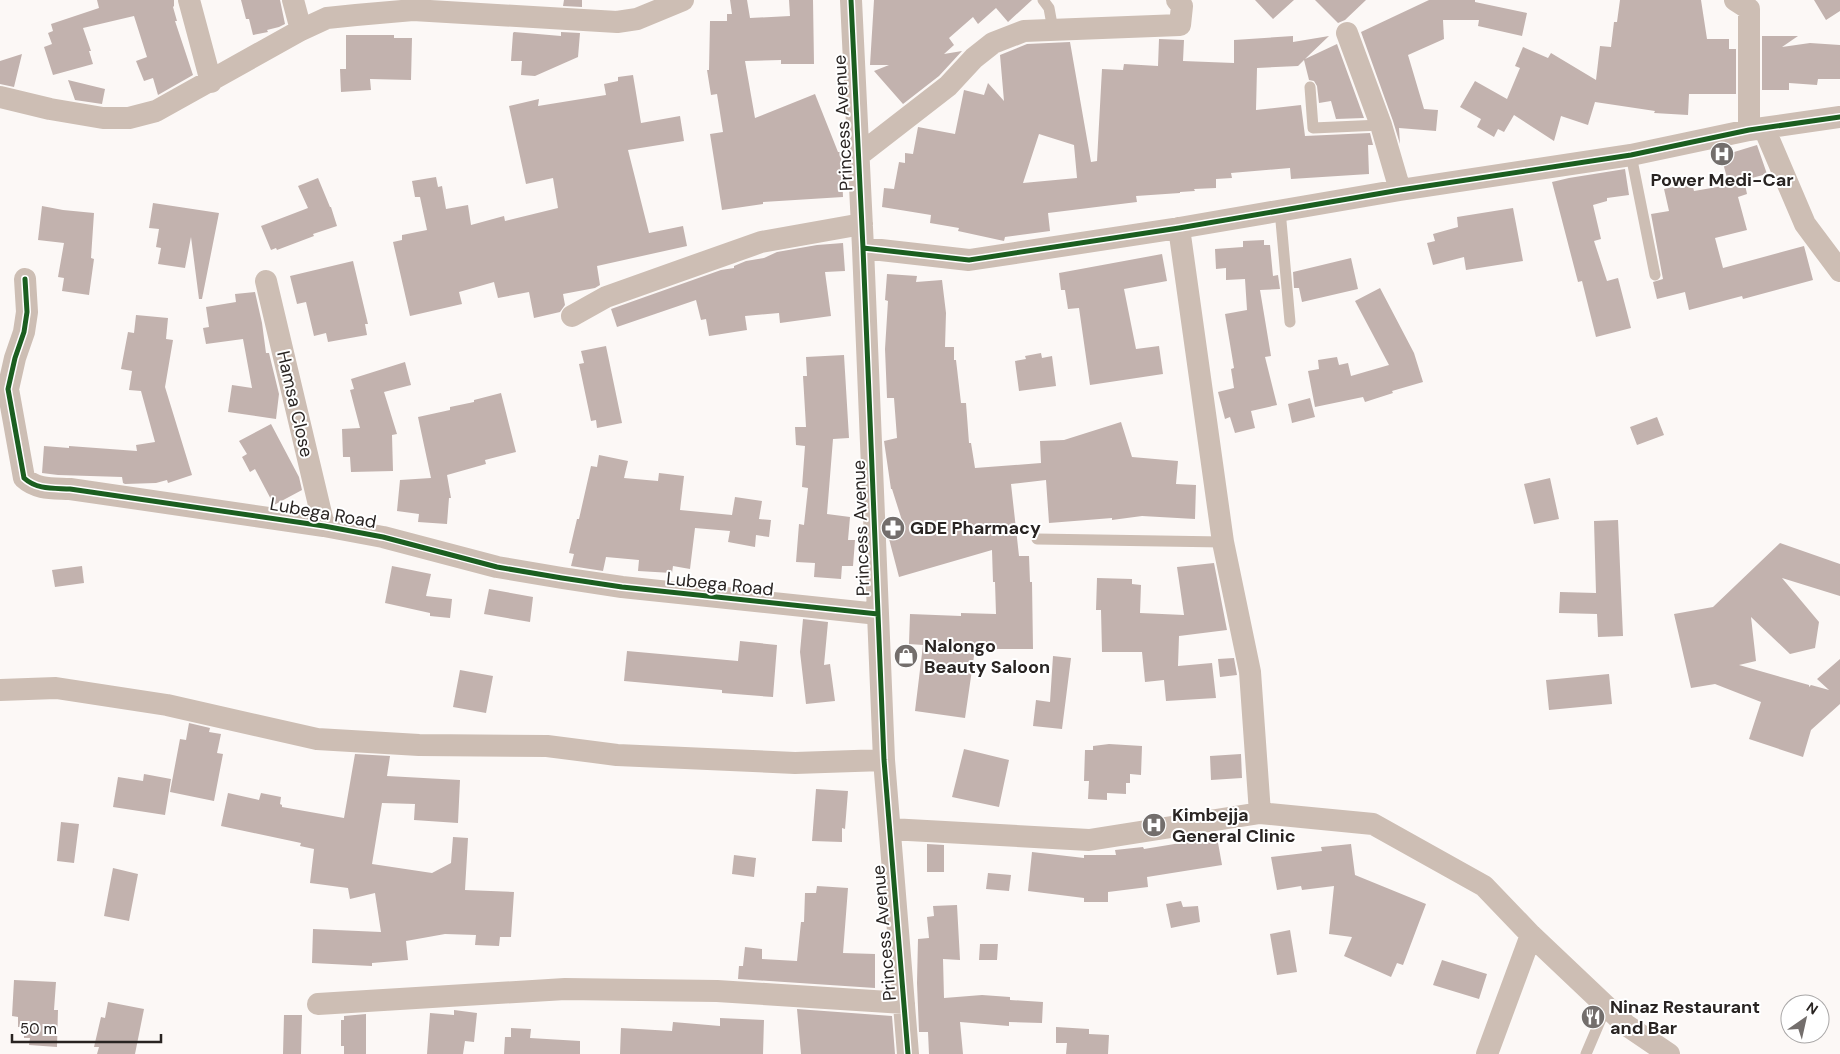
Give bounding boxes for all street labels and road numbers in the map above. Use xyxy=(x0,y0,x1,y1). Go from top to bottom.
street label: Princess Avenue xyxy=(827,54,859,192)
street label: Hamsa Close xyxy=(271,348,319,460)
street label: Princess Avenue xyxy=(847,459,875,597)
street label: Lubega Road xyxy=(268,492,378,534)
street label: Lubega Road xyxy=(665,566,775,602)
street label: Princess Avenue xyxy=(866,864,902,1002)

